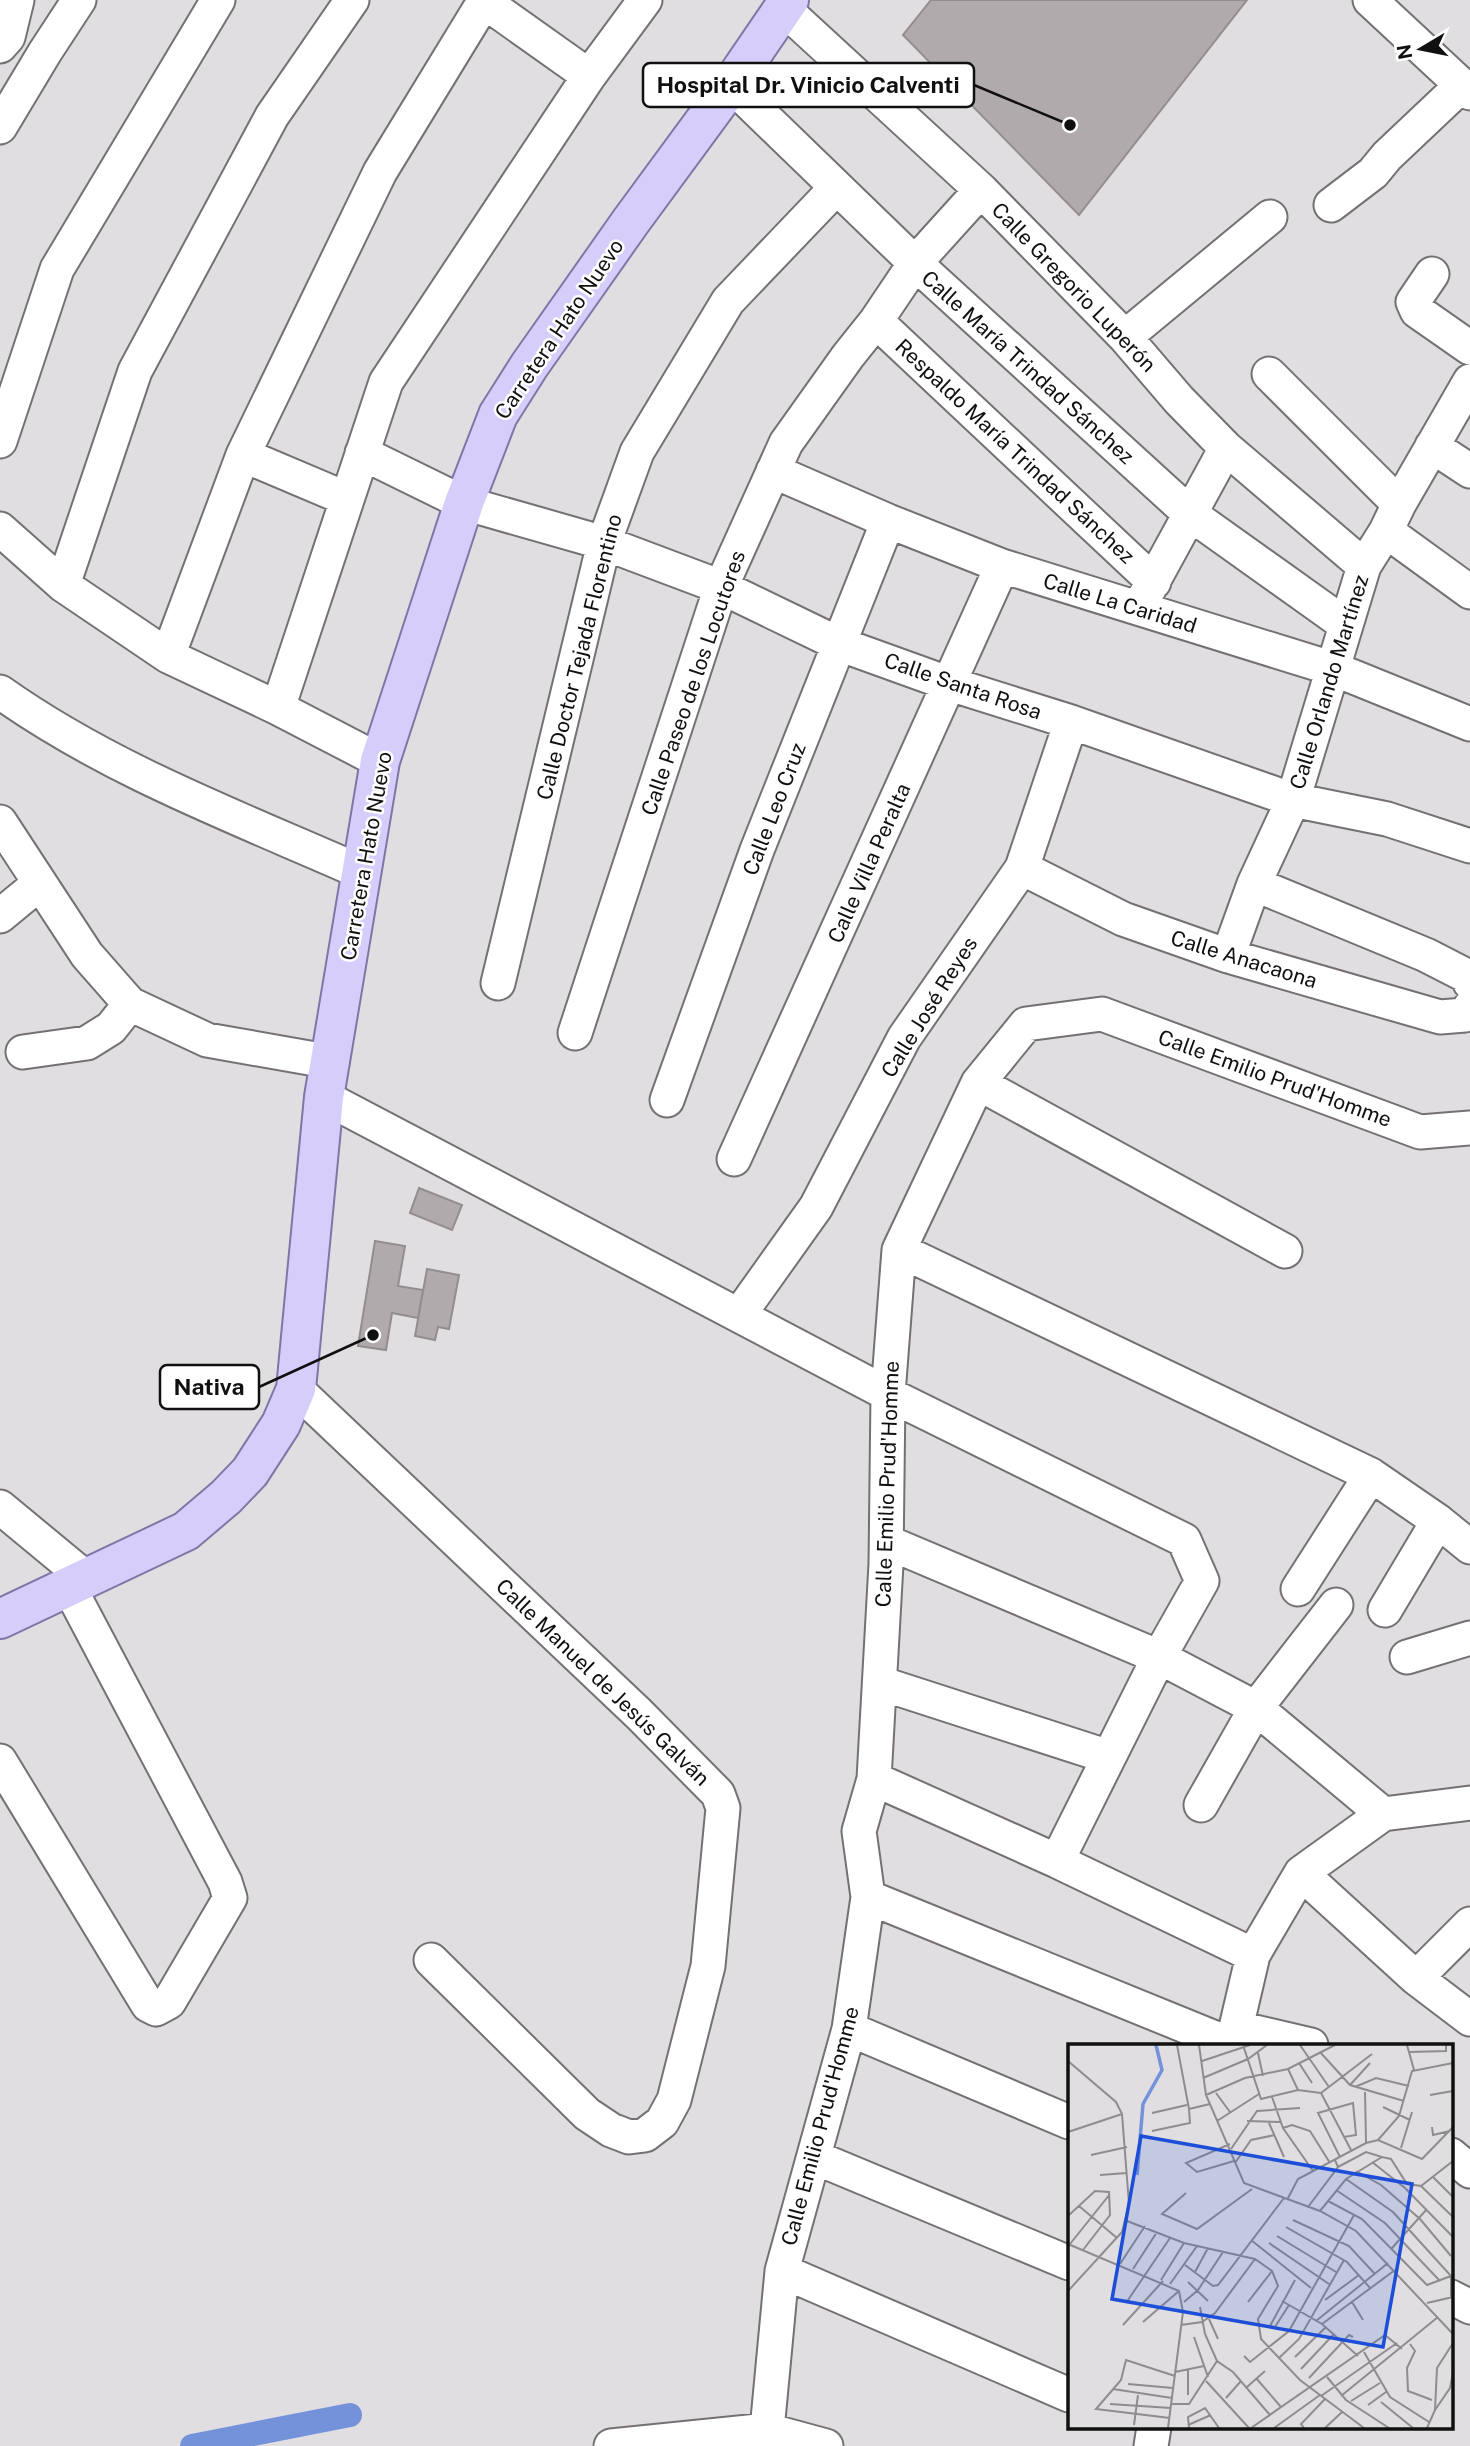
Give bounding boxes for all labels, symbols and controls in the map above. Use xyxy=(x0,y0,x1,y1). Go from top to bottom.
north arrow xyxy=(1386,14,1456,84)
text: N xyxy=(1392,43,1416,61)
callout: Hospital Dr. Vinicio Calventi xyxy=(643,63,974,107)
text: Hospital Dr. Vinicio Calventi xyxy=(656,71,960,98)
street label: Calle Gregorio Luperón xyxy=(987,197,1161,377)
street label: Carretera Hato Nuevo xyxy=(489,234,629,424)
street label: Calle María Trindad Sánchez xyxy=(917,265,1139,469)
street label: Respaldo María Trindad Sánchez xyxy=(890,334,1140,568)
street label: Calle Doctor Tejada Florentino xyxy=(531,512,627,802)
street label: Calle Paseo de los Locutores xyxy=(636,547,750,819)
street label: Calle La Caridad xyxy=(1040,568,1200,638)
street label: Calle Orlando Martínez xyxy=(1284,572,1374,792)
street label: Calle Santa Rosa xyxy=(881,647,1045,725)
street label: Calle Leo Cruz xyxy=(737,739,811,879)
street label: Carretera Hato Nuevo xyxy=(335,750,397,962)
street label: Calle Villa Peralta xyxy=(823,779,915,947)
street label: Calle Anacaona xyxy=(1168,925,1320,993)
street label: Calle José Reyes xyxy=(876,932,982,1082)
street label: Calle Emilio Prud'Homme xyxy=(1155,1024,1395,1132)
street label: Calle Emilio Prud'Homme xyxy=(870,1360,904,1608)
callout: Nativa xyxy=(160,1365,259,1409)
text: Nativa xyxy=(174,1373,244,1400)
street label: Calle Manuel de Jesús Galván xyxy=(491,1573,715,1791)
street label: Calle Emilio Prud'Homme xyxy=(776,2004,864,2248)
inset map xyxy=(1068,2044,1452,2428)

